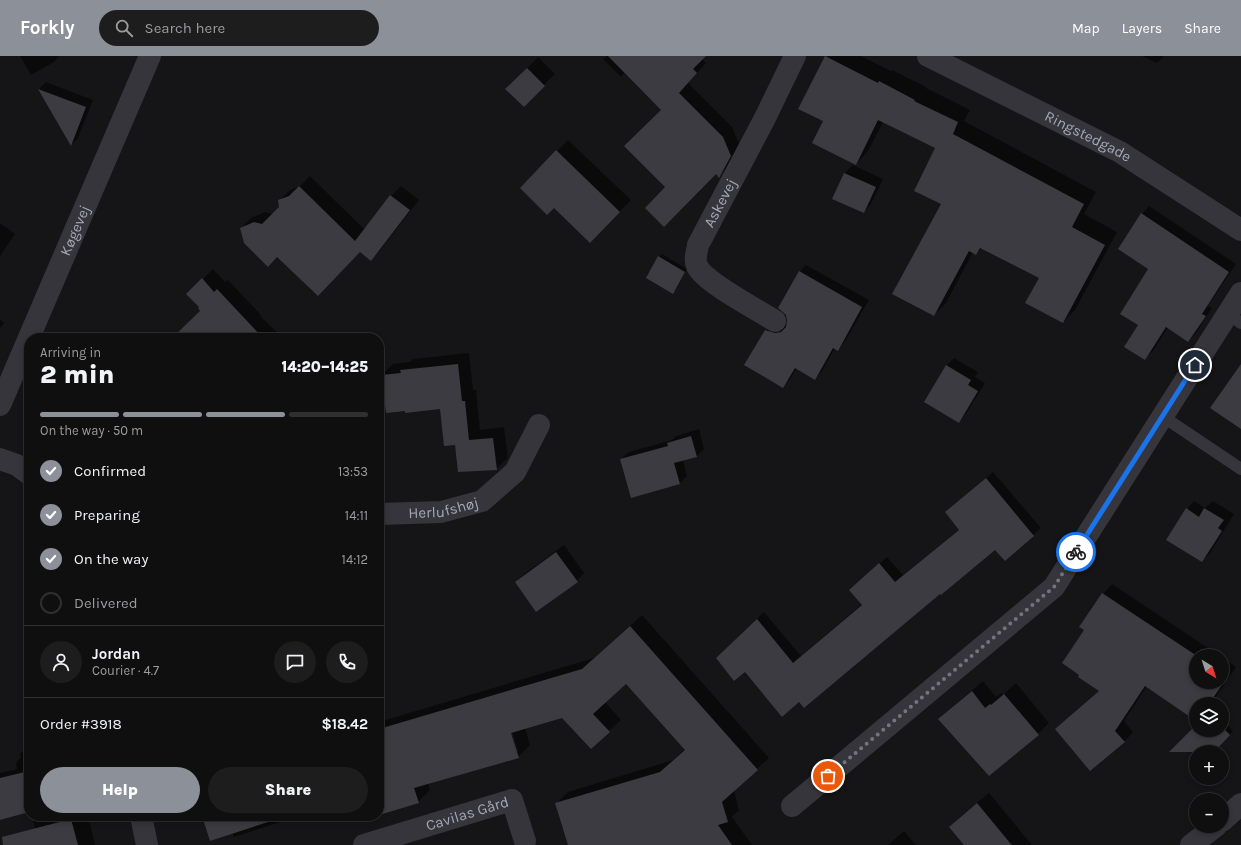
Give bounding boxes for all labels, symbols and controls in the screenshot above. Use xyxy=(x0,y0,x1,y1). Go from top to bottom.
search box xyxy=(99,10,379,46)
text: Forkly xyxy=(20,17,75,39)
icon: search xyxy=(113,17,135,39)
text: Search here xyxy=(145,19,225,37)
text: Map xyxy=(1072,20,1100,37)
text: Layers xyxy=(1122,20,1162,37)
text: Share xyxy=(1184,20,1221,37)
street label: Ringstedgade xyxy=(1042,107,1135,166)
street label: Askevej xyxy=(700,176,740,230)
street label: Køgevej xyxy=(56,202,94,259)
text: Arriving in xyxy=(40,345,101,360)
pin xyxy=(1178,348,1212,382)
icon: home xyxy=(1184,354,1206,376)
text: 14:20–14:25 xyxy=(281,358,368,376)
text: 2 min xyxy=(40,359,115,390)
text: On the way · 50 m xyxy=(40,423,143,438)
icon: check xyxy=(40,460,62,482)
text: Confirmed xyxy=(74,462,146,480)
text: 13:53 xyxy=(338,464,368,479)
street label: Herlufshøj xyxy=(408,493,481,522)
icon: check xyxy=(40,504,62,526)
text: Preparing xyxy=(74,506,140,524)
text: 14:11 xyxy=(345,508,368,523)
courier xyxy=(1056,532,1096,572)
icon: bike xyxy=(1065,541,1087,563)
icon: check xyxy=(40,548,62,570)
text: On the way xyxy=(74,550,148,568)
text: 14:12 xyxy=(342,552,368,567)
text: Delivered xyxy=(74,594,138,612)
button: person xyxy=(40,641,82,683)
button: chat xyxy=(274,641,316,683)
button: phone xyxy=(326,641,368,683)
text: Jordan xyxy=(92,645,140,663)
north arrow xyxy=(1189,649,1229,689)
map controls xyxy=(1189,649,1229,833)
text: Courier · 4.7 xyxy=(92,663,159,678)
button: layers xyxy=(1189,697,1229,737)
text: Order #3918 xyxy=(40,715,122,733)
text: $18.42 xyxy=(321,715,368,733)
button: + xyxy=(1189,745,1229,785)
pin xyxy=(811,759,845,793)
icon: bag xyxy=(817,765,839,787)
button: Help xyxy=(40,767,200,813)
button: Share xyxy=(208,767,368,813)
street label: Cavilas Gård xyxy=(424,793,511,835)
button: − xyxy=(1189,793,1229,833)

